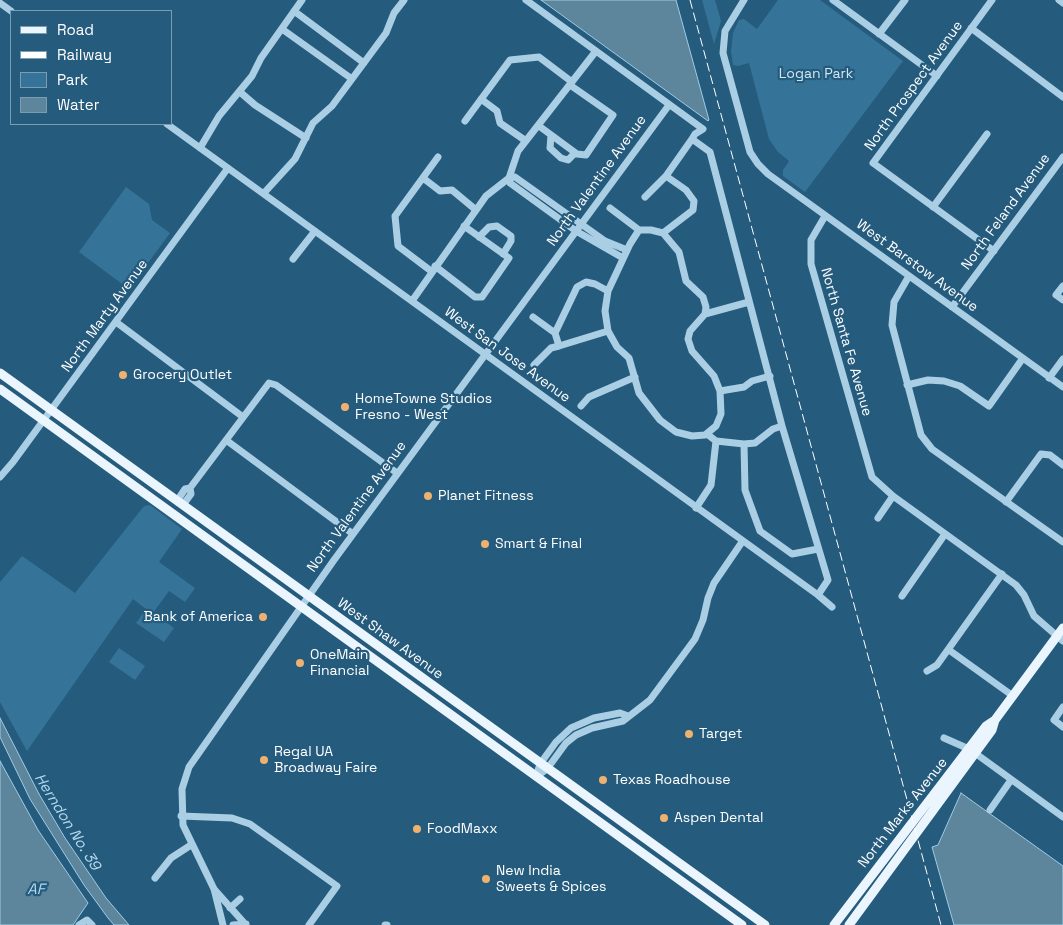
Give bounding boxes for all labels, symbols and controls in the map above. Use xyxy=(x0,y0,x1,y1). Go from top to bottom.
legend xyxy=(10,10,172,125)
street label: North Prospect Avenue xyxy=(861,18,967,154)
text: Road xyxy=(57,20,94,39)
text: Railway xyxy=(57,45,112,64)
park label: Logan Park xyxy=(779,66,853,82)
text: Park xyxy=(57,70,88,89)
text: Water xyxy=(57,95,99,114)
street label: North Valentine Avenue xyxy=(544,112,650,250)
street label: North Feland Avenue xyxy=(958,151,1054,273)
street label: West Barstow Avenue xyxy=(853,216,981,316)
street label: North Marty Avenue xyxy=(58,256,152,376)
street label: North Santa Fe Avenue xyxy=(817,266,875,418)
street label: West San Jose Avenue xyxy=(441,304,573,406)
place label: Grocery Outlet xyxy=(133,367,232,383)
marker: Grocery Outlet xyxy=(117,369,129,381)
place label: HomeTowne Studios Fresno - West xyxy=(355,391,492,424)
marker: HomeTowne Studios Fresno - West xyxy=(339,401,351,413)
street label: North Valentine Avenue xyxy=(304,438,410,576)
place label: Planet Fitness xyxy=(438,488,534,504)
marker: Planet Fitness xyxy=(422,490,434,502)
place label: Smart & Final xyxy=(495,536,582,552)
marker: Smart & Final xyxy=(479,538,491,550)
street label: West Shaw Avenue xyxy=(334,595,446,683)
place label: Bank of America xyxy=(144,609,253,625)
marker: Bank of America xyxy=(257,611,269,623)
place label: OneMain Financial xyxy=(310,647,369,680)
marker: OneMain Financial xyxy=(294,657,306,669)
place label: Target xyxy=(699,726,743,742)
marker: Target xyxy=(683,728,695,740)
place label: Regal UA Broadway Faire xyxy=(274,744,377,776)
marker: Regal UA Broadway Faire xyxy=(258,754,270,766)
street label: North Marks Avenue xyxy=(855,755,951,871)
water label: Herndon No. 39 xyxy=(30,770,104,874)
place label: Texas Roadhouse xyxy=(613,772,731,788)
marker: Texas Roadhouse xyxy=(597,774,609,786)
place label: Aspen Dental xyxy=(674,810,764,826)
marker: Aspen Dental xyxy=(658,812,670,824)
place label: FoodMaxx xyxy=(427,821,498,837)
marker: FoodMaxx xyxy=(411,823,423,835)
place label: New India Sweets & Spices xyxy=(496,863,606,896)
marker: New India Sweets & Spices xyxy=(480,873,492,885)
water label: AF xyxy=(27,881,45,899)

